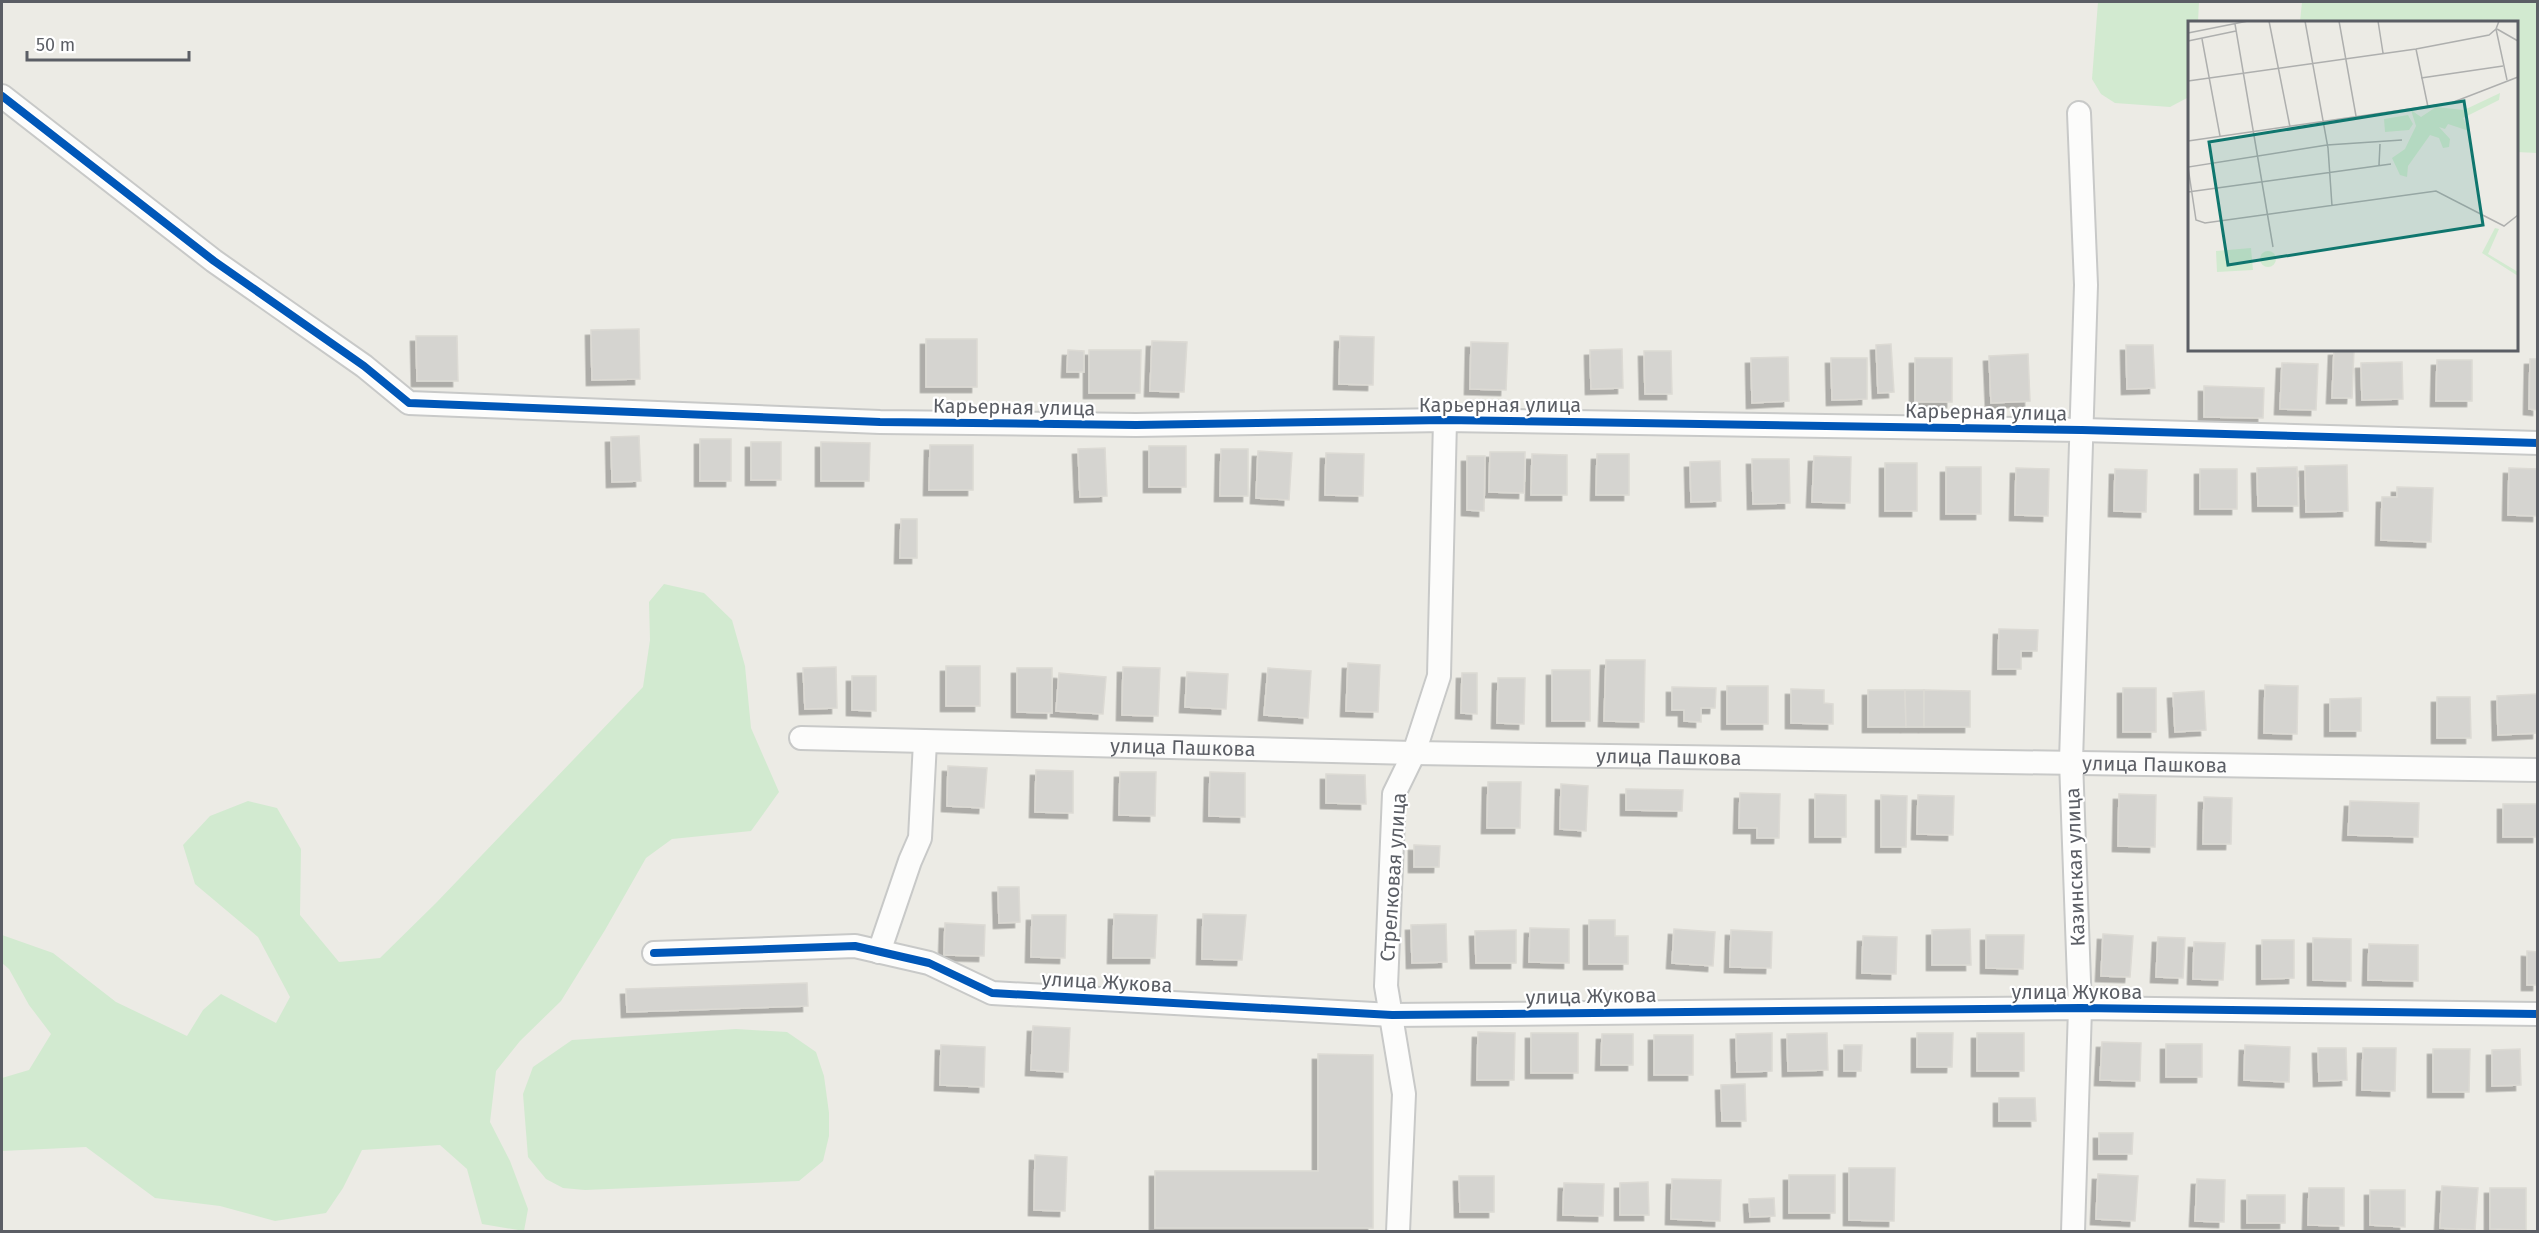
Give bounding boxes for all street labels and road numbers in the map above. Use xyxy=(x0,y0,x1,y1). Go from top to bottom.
street label: Карьерная улица xyxy=(1419,393,1581,417)
street label: Карьерная улица xyxy=(933,394,1095,420)
street label: Карьерная улица xyxy=(1905,399,2067,425)
street label: улица Пашкова xyxy=(1110,734,1256,761)
street label: улица Пашкова xyxy=(1596,744,1742,770)
street label: улица Пашкова xyxy=(2082,751,2228,777)
street label: Казинская улица xyxy=(2060,787,2090,947)
street label: Стрелковая улица xyxy=(1375,792,1411,962)
street label: улица Жукова xyxy=(1041,967,1173,997)
street label: улица Жукова xyxy=(2012,980,2142,1004)
street label: улица Жукова xyxy=(1525,983,1657,1009)

